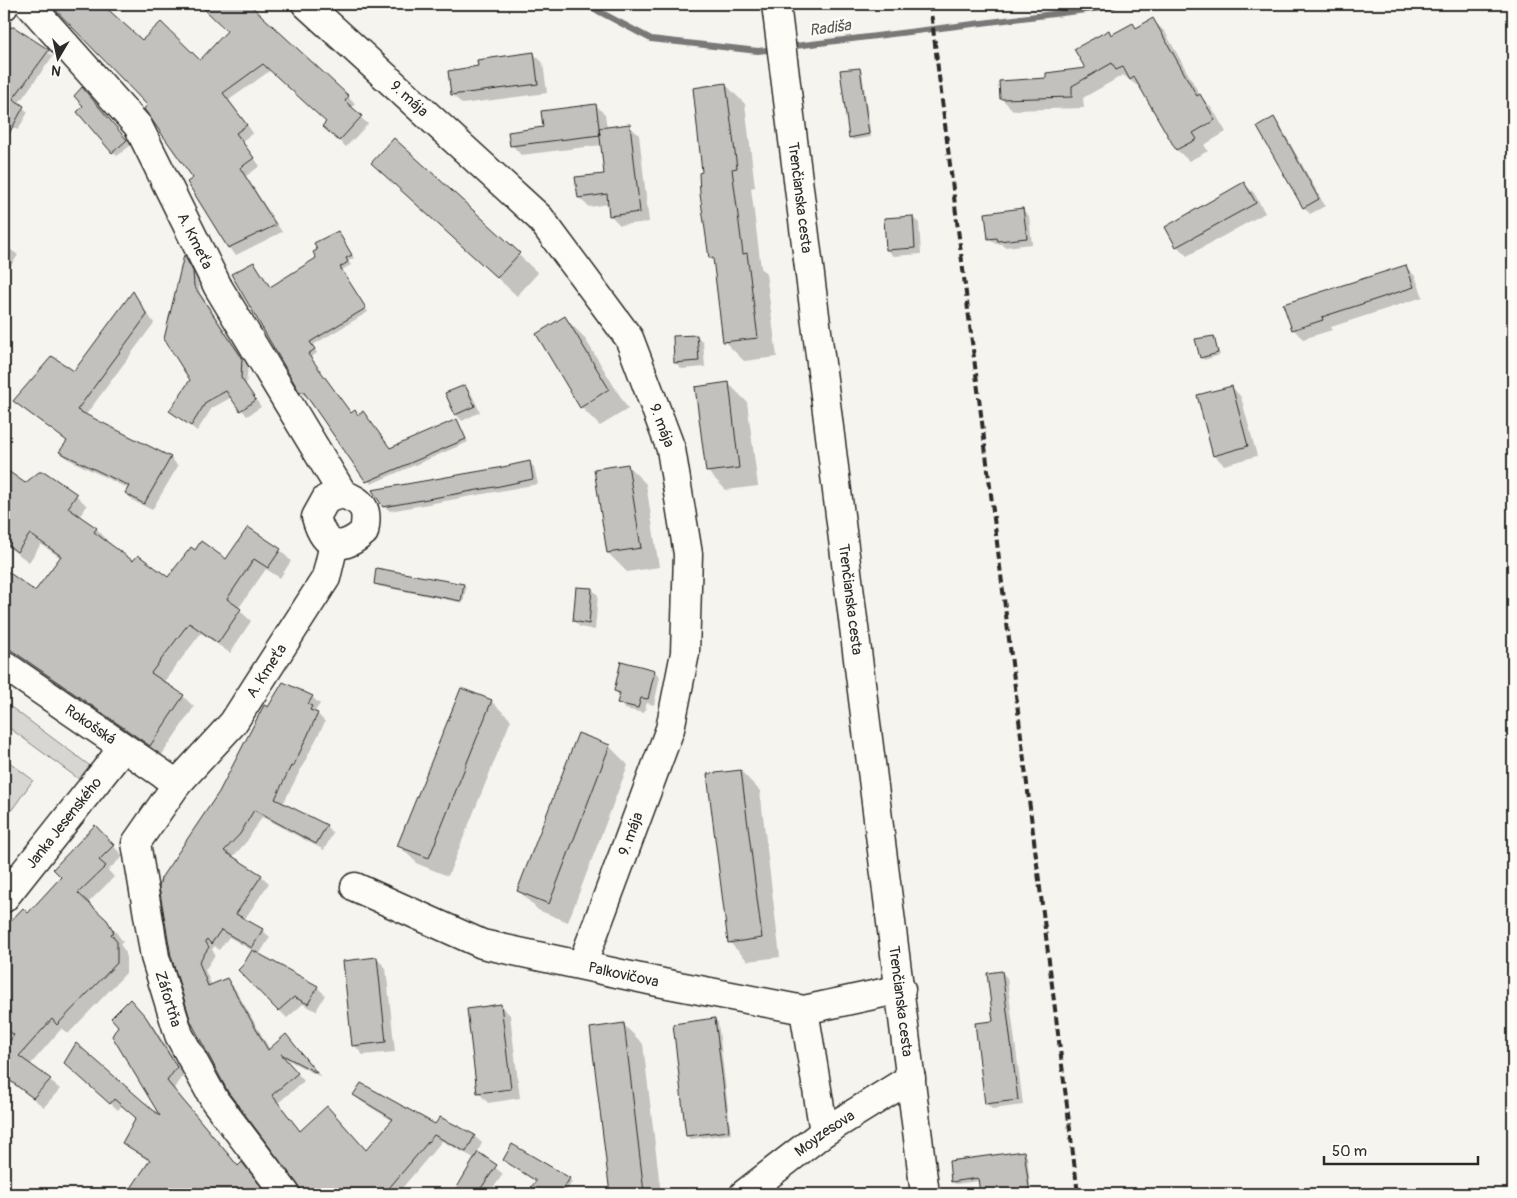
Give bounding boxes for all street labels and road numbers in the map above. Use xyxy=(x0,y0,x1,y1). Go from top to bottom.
street label: 9. mája xyxy=(386,76,432,121)
street label: Trenčianska cesta xyxy=(784,141,817,254)
street label: A. Kmeťa xyxy=(173,210,217,272)
street label: 9. mája xyxy=(645,401,679,450)
street label: Trenčianska cesta xyxy=(834,543,867,656)
street label: A. Kmeťa xyxy=(242,640,291,701)
street label: Rokošská xyxy=(61,700,120,749)
street label: Janka Jesenského xyxy=(22,773,106,872)
street label: 9. mája xyxy=(614,810,648,858)
street label: Trenčianska cesta xyxy=(884,945,917,1058)
street label: Palkovičova xyxy=(587,958,661,991)
street label: Záfortňa xyxy=(151,969,185,1029)
street label: Moyzesova xyxy=(791,1106,858,1161)

